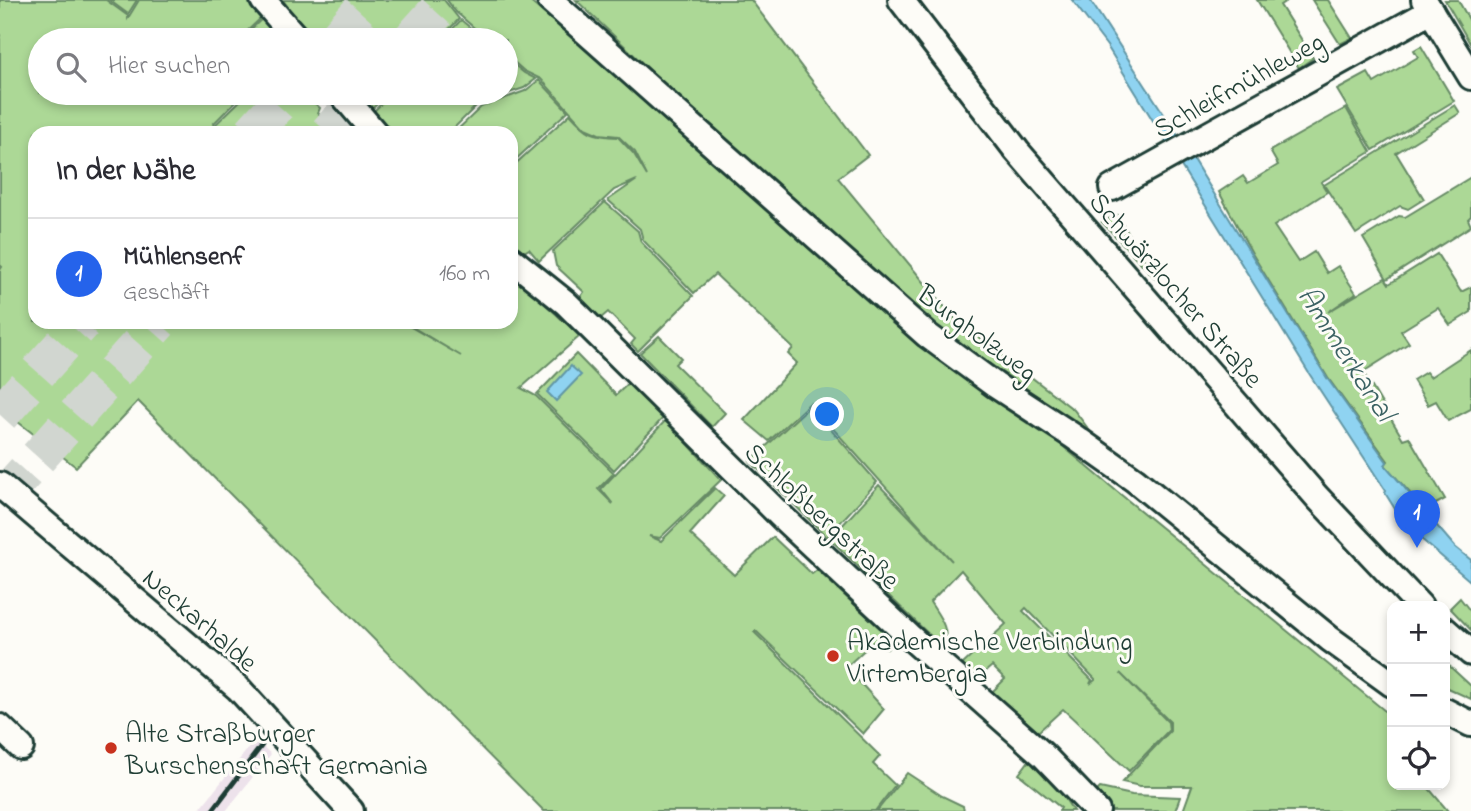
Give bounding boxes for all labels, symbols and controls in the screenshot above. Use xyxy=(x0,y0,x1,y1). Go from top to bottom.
street label: Schleifmühleweg xyxy=(1147,23,1333,151)
search box xyxy=(28,28,518,105)
icon: search xyxy=(52,48,90,86)
text: Hier suchen xyxy=(108,48,230,86)
text: In der Nähe xyxy=(56,150,196,194)
street label: Schwärzlocher Straße xyxy=(1077,184,1272,399)
text: Mühlensenf xyxy=(123,239,245,277)
text: 1 xyxy=(75,258,83,291)
text: 160 m xyxy=(439,258,490,291)
street label: Burgholzweg xyxy=(906,275,1045,394)
text: Geschäft xyxy=(123,277,210,310)
water label: Ammerkanal xyxy=(1284,278,1407,434)
your location xyxy=(810,397,844,431)
street label: Schloßbergstraße xyxy=(733,434,908,601)
pin: 1 xyxy=(1394,490,1440,548)
street label: Neckarhalde xyxy=(132,560,266,684)
map controls xyxy=(1387,601,1450,790)
button: + xyxy=(1387,601,1450,664)
place label: Akademische Verbindung Virtembergia xyxy=(846,623,1132,696)
marker: Akademische Verbindung Virtembergia xyxy=(825,648,841,664)
button: − xyxy=(1387,664,1450,727)
place label: Alte Straßburger Burschenschaft Germania xyxy=(124,715,428,788)
button: locate xyxy=(1387,727,1450,790)
marker: Alte Straßburger Burschenschaft Germania xyxy=(103,740,119,756)

